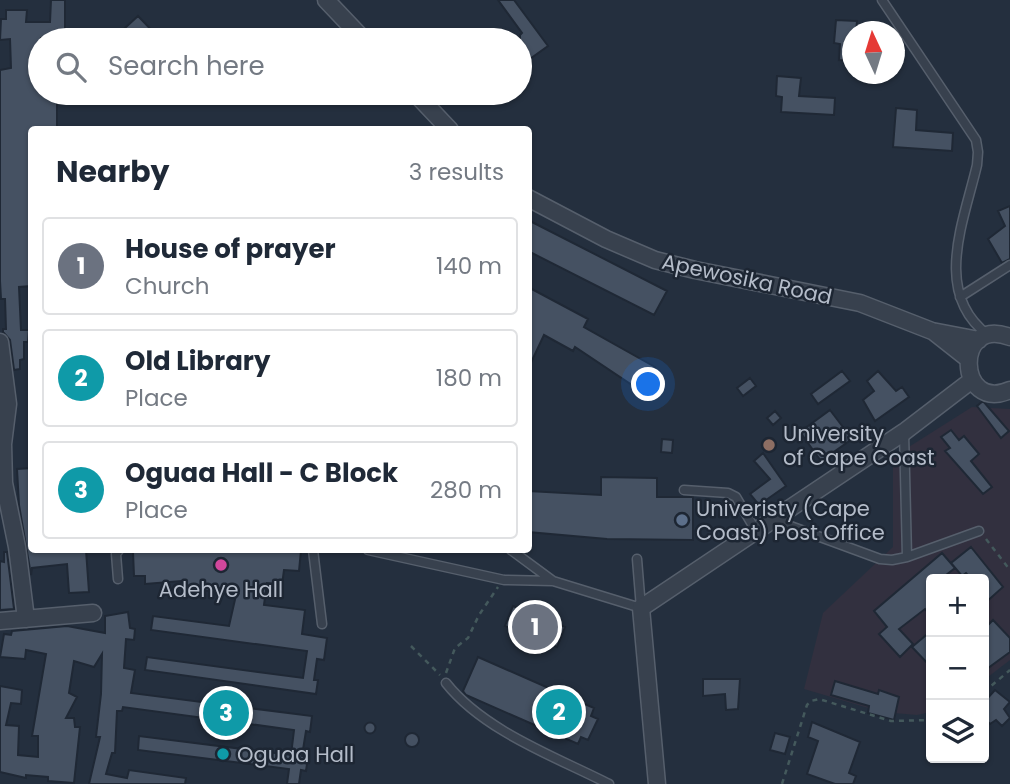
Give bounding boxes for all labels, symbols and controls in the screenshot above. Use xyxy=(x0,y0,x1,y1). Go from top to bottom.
north arrow xyxy=(842,21,905,84)
search box xyxy=(28,28,532,105)
icon: search xyxy=(52,48,90,86)
text: Search here xyxy=(108,48,265,84)
text: Nearby xyxy=(56,150,170,193)
text: 3 results xyxy=(409,156,504,188)
text: House of prayer xyxy=(125,231,336,267)
street label: Apewosika Road xyxy=(659,247,835,311)
text: 1 xyxy=(77,250,85,282)
text: 140 m xyxy=(436,250,502,282)
text: Church xyxy=(125,270,209,302)
text: Old Library xyxy=(125,343,270,379)
text: 2 xyxy=(74,362,88,394)
text: 180 m xyxy=(436,362,502,394)
your location xyxy=(631,367,665,401)
text: Place xyxy=(125,382,188,414)
place label: University of Cape Coast xyxy=(783,419,935,472)
marker: University of Cape Coast xyxy=(761,437,777,453)
text: Oguaa Hall - C Block xyxy=(125,455,398,491)
text: 3 xyxy=(74,474,88,506)
text: 280 m xyxy=(430,474,502,506)
text: Place xyxy=(125,494,188,526)
place label: Univeristy (Cape Coast) Post Office xyxy=(696,494,885,547)
marker: Univeristy (Cape Coast) Post Office xyxy=(674,512,690,528)
marker: Adehye Hall xyxy=(213,557,229,573)
map controls xyxy=(926,574,989,763)
button: + xyxy=(926,574,989,637)
place label: Adehye Hall xyxy=(159,575,283,604)
pin: 1 xyxy=(512,601,558,653)
button: − xyxy=(926,637,989,700)
pin: 2 xyxy=(536,686,582,738)
pin: 3 xyxy=(203,687,249,739)
button: layers xyxy=(926,700,989,763)
place label: Oguaa Hall xyxy=(237,740,354,769)
marker: Oguaa Hall xyxy=(215,746,231,762)

